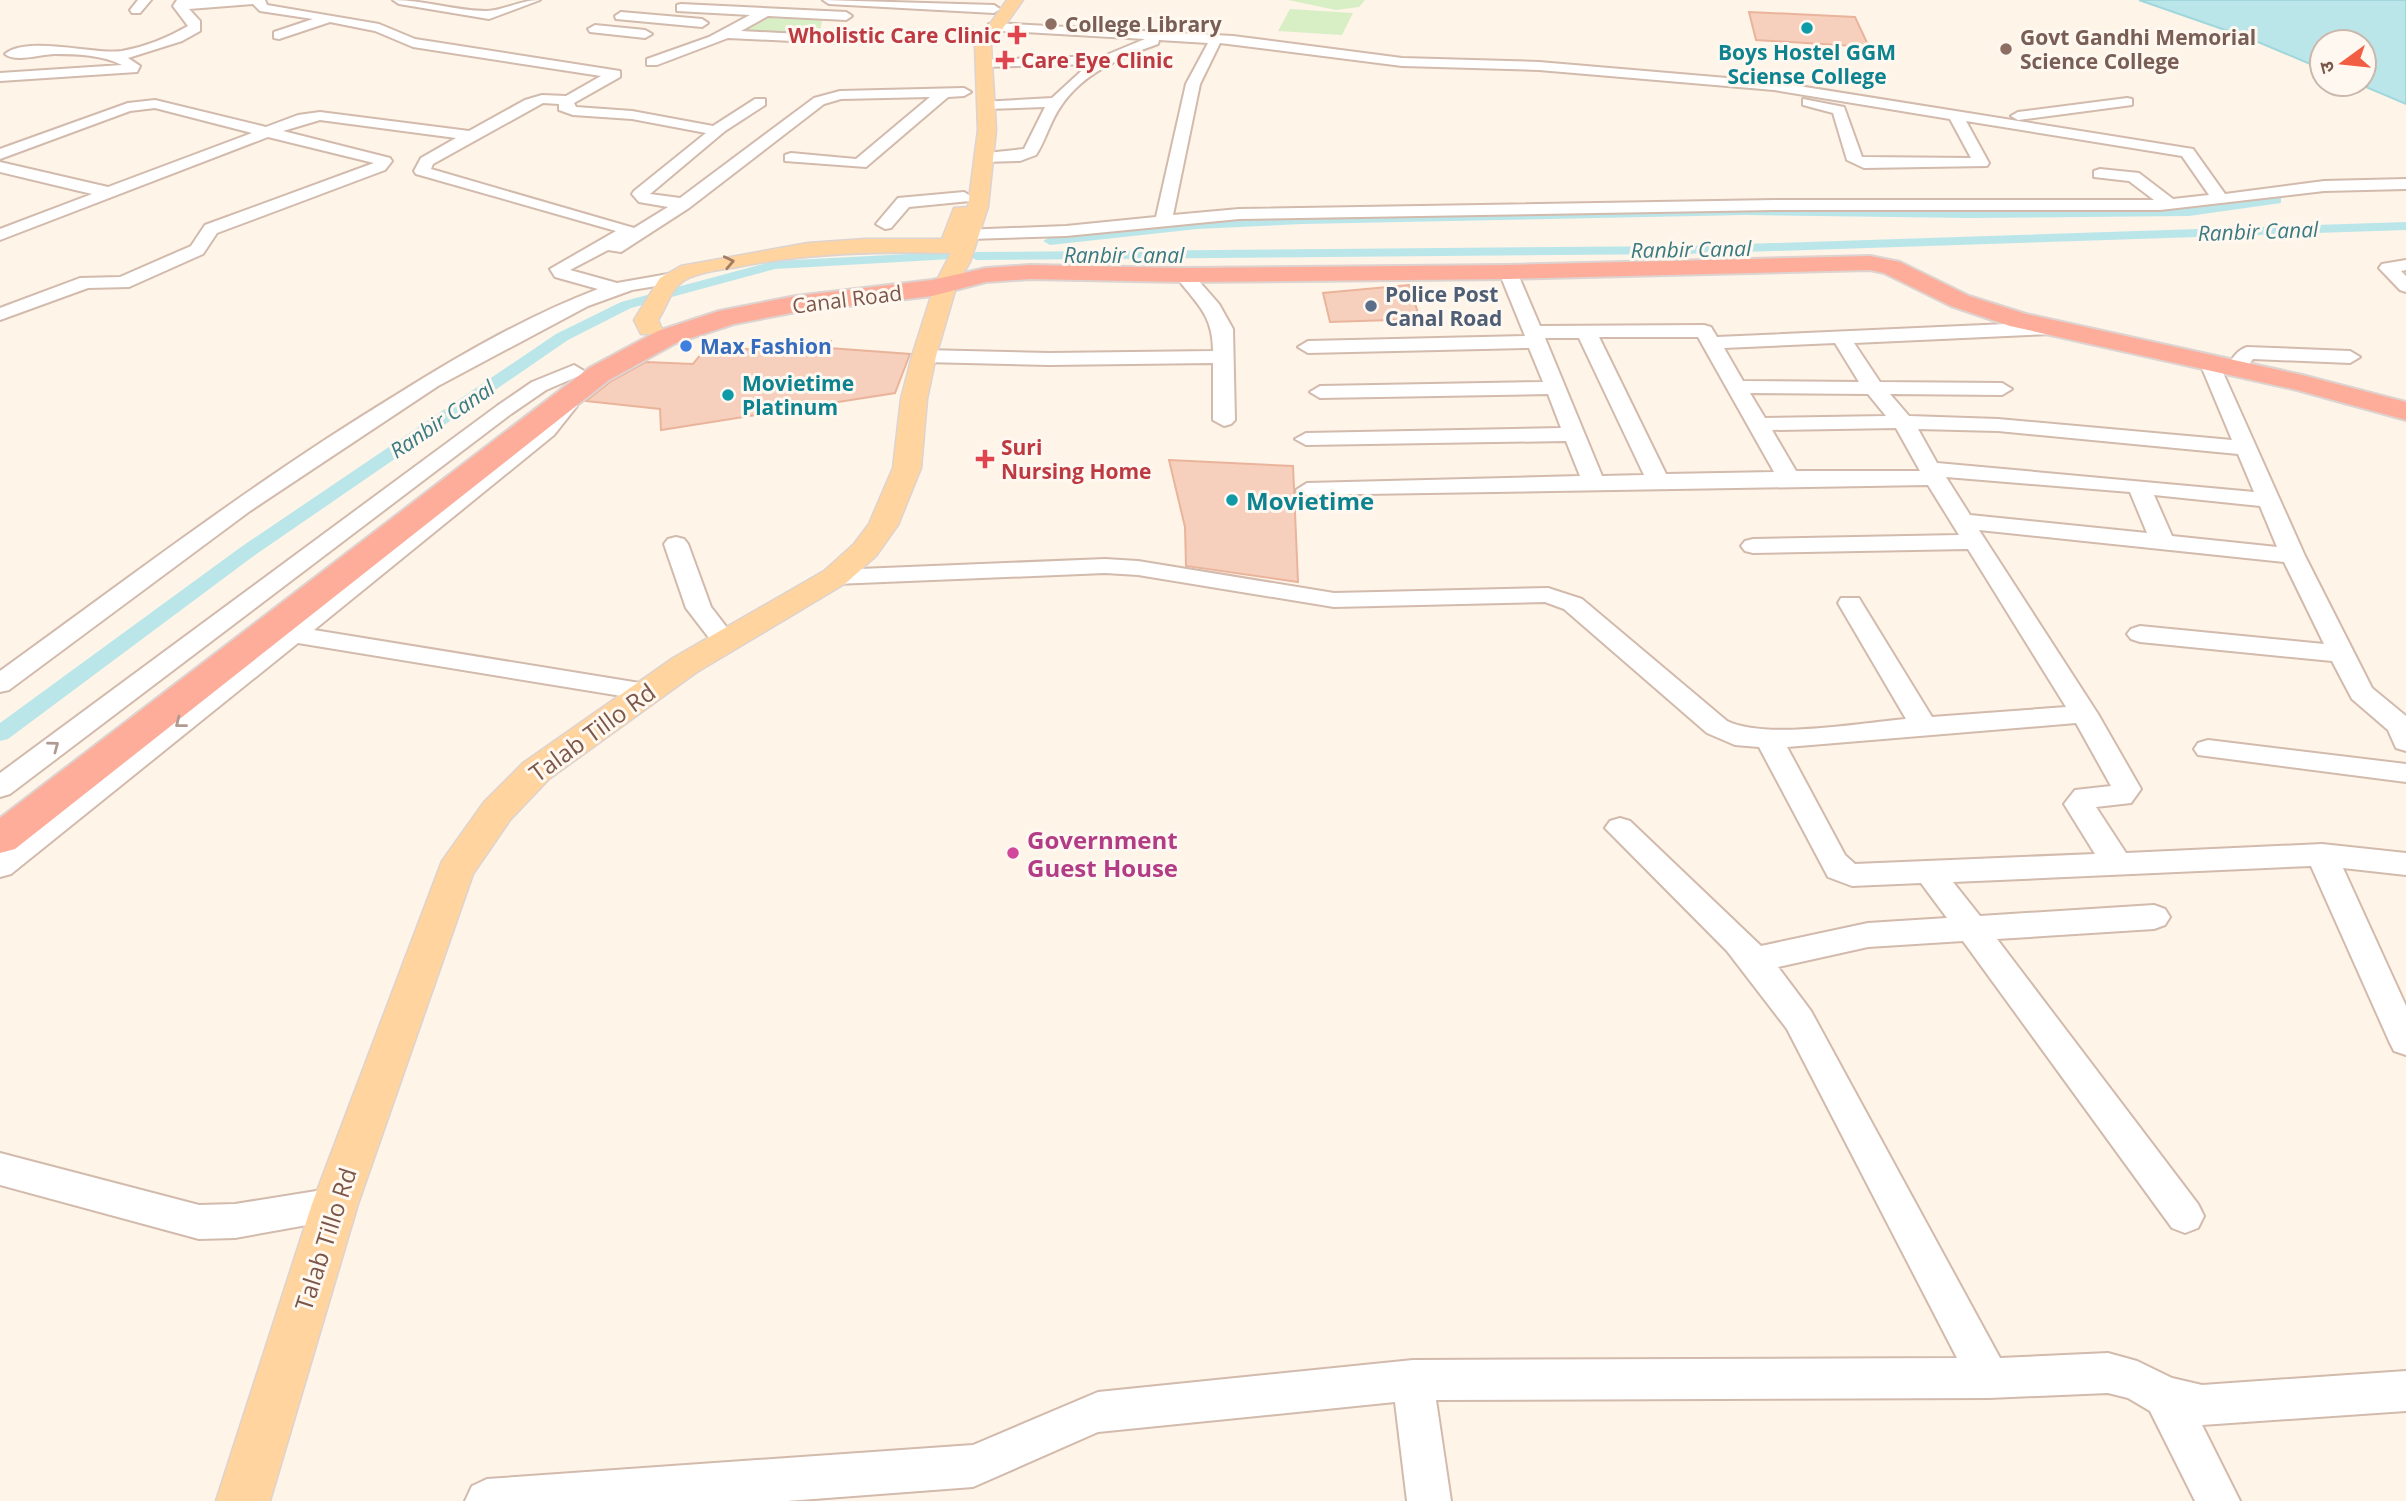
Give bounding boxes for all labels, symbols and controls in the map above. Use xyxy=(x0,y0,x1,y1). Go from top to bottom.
place label: College Library xyxy=(1065,10,1222,38)
marker: College Library xyxy=(1043,16,1059,32)
marker: Boys Hostel GGM Sciense College xyxy=(1799,20,1815,36)
place label: Wholistic Care Clinic xyxy=(788,21,1001,49)
place label: Govt Gandhi Memorial Science College xyxy=(2020,23,2256,75)
marker: Wholistic Care Clinic xyxy=(1007,25,1027,45)
north arrow xyxy=(2308,28,2378,98)
place label: Boys Hostel GGM Sciense College xyxy=(1718,38,1896,90)
marker: Govt Gandhi Memorial Science College xyxy=(1998,41,2014,57)
place label: Care Eye Clinic xyxy=(1021,46,1173,74)
marker: Care Eye Clinic xyxy=(995,50,1015,70)
text: उ xyxy=(2312,58,2341,76)
water label: Ranbir Canal xyxy=(2197,215,2319,247)
water label: Ranbir Canal xyxy=(1630,234,1752,264)
water label: Ranbir Canal xyxy=(1064,241,1185,269)
one-way arrow xyxy=(723,256,735,270)
street label: Canal Road xyxy=(791,278,903,320)
place label: Police Post Canal Road xyxy=(1385,280,1502,332)
marker: Police Post Canal Road xyxy=(1363,298,1379,314)
place label: Max Fashion xyxy=(700,332,832,360)
marker: Max Fashion xyxy=(678,338,694,354)
place label: Movietime Platinum xyxy=(742,369,854,421)
water label: Ranbir Canal xyxy=(384,373,500,464)
marker: Movietime Platinum xyxy=(720,387,736,403)
place label: Suri Nursing Home xyxy=(1001,433,1151,485)
marker: Suri Nursing Home xyxy=(975,449,995,469)
place label: Movietime xyxy=(1246,484,1374,517)
marker: Movietime xyxy=(1224,492,1240,508)
street label: Talab Tillo Rd xyxy=(522,675,662,789)
one-way arrow xyxy=(175,715,188,727)
one-way arrow xyxy=(47,741,59,754)
place label: Government Guest House xyxy=(1027,823,1178,884)
marker: Government Guest House xyxy=(1005,845,1021,861)
street label: Talab Tillo Rd xyxy=(286,1163,364,1315)

